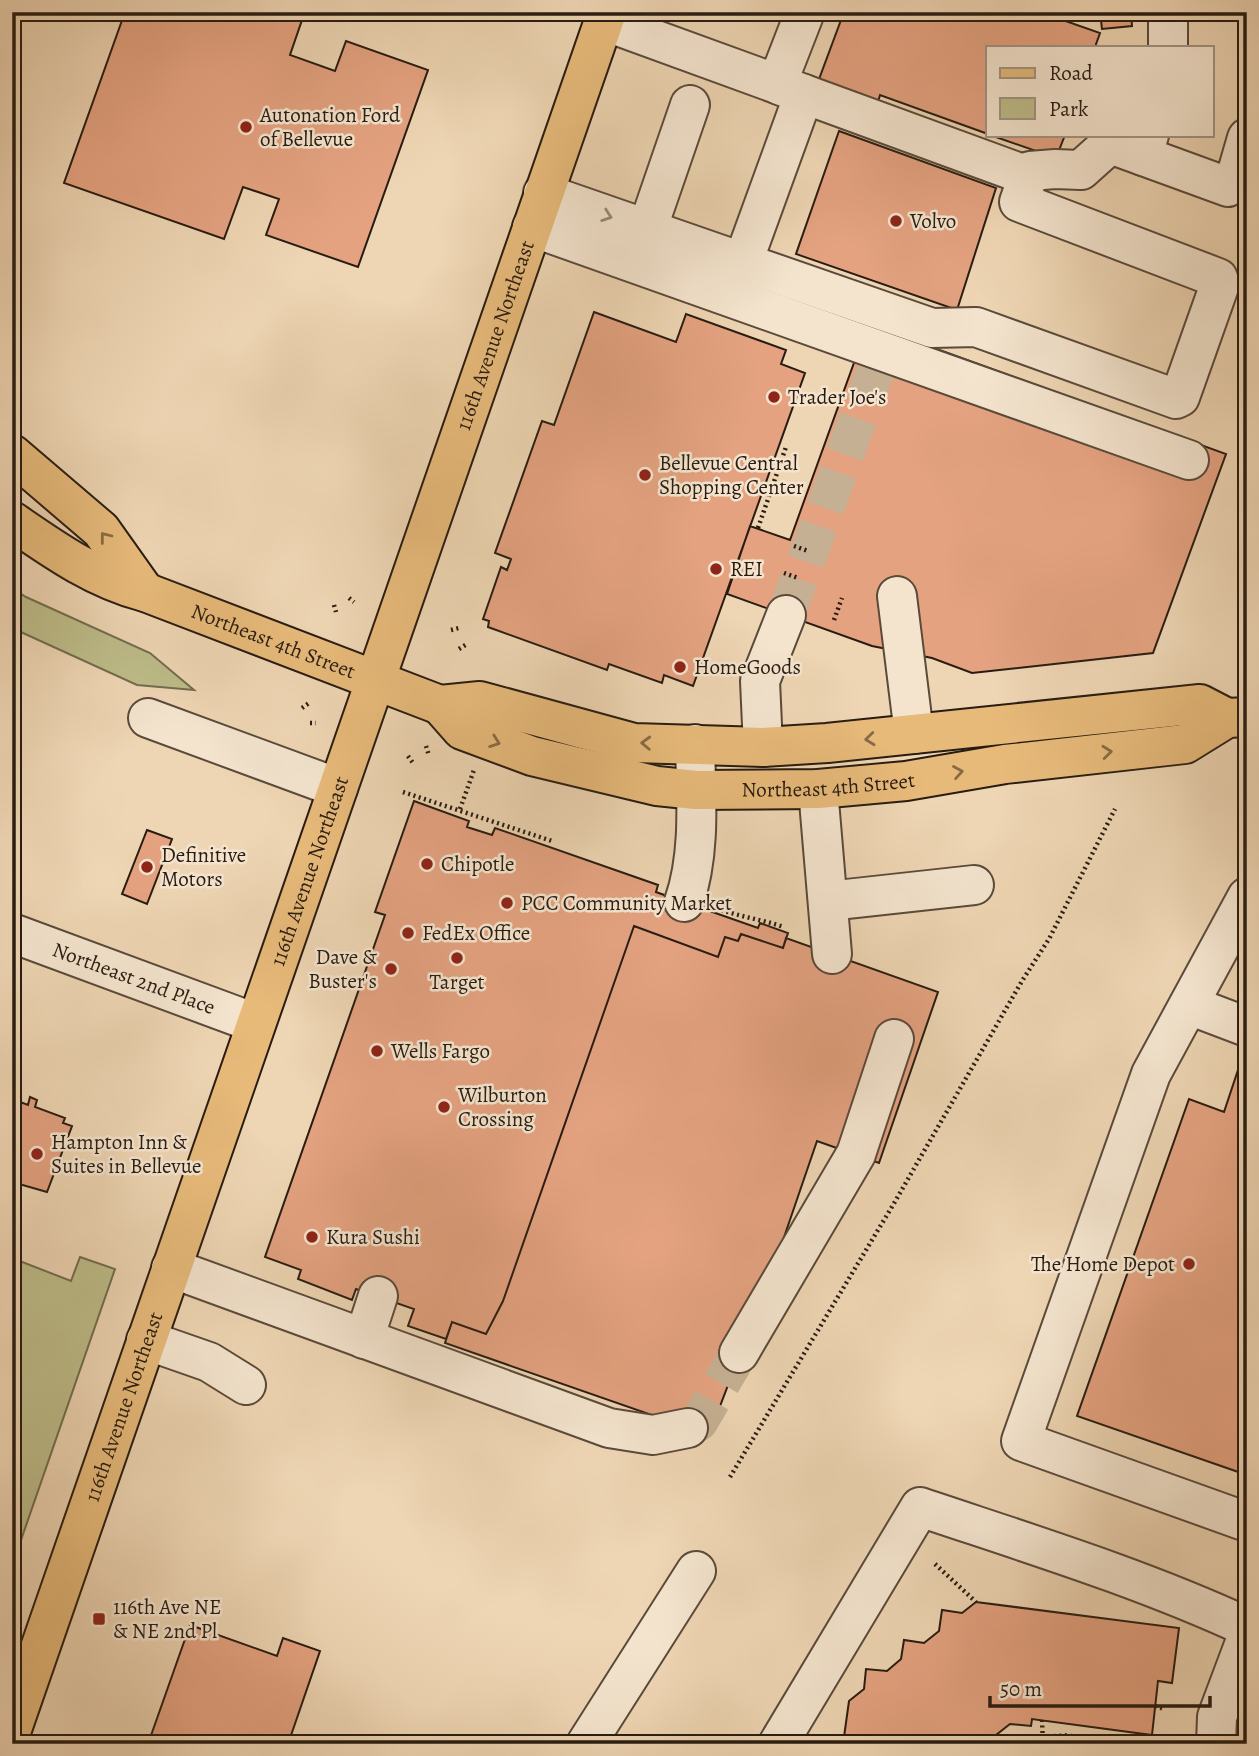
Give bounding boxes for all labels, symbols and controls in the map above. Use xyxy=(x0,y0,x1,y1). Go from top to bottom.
legend xyxy=(986,46,1214,136)
text: Road xyxy=(1049,59,1093,87)
text: Park xyxy=(1049,95,1089,123)
place label: Autonation Ford of Bellevue xyxy=(259,101,401,153)
marker: Autonation Ford of Bellevue xyxy=(238,119,254,135)
place label: Volvo xyxy=(909,207,956,235)
one-way arrow xyxy=(601,208,613,222)
marker: Volvo xyxy=(888,213,904,229)
street label: 116th Avenue Northeast xyxy=(449,237,541,434)
place label: Trader Joe's xyxy=(788,383,886,411)
marker: Trader Joe's xyxy=(766,389,782,405)
place label: Bellevue Central Shopping Center xyxy=(659,449,804,501)
marker: Bellevue Central Shopping Center xyxy=(637,467,653,483)
one-way arrow xyxy=(101,532,114,545)
place label: REI xyxy=(730,555,763,583)
marker: REI xyxy=(708,561,724,577)
street label: Northeast 4th Street xyxy=(187,597,359,685)
place label: HomeGoods xyxy=(694,653,801,681)
marker: HomeGoods xyxy=(672,659,688,675)
one-way arrow xyxy=(865,731,876,746)
one-way arrow xyxy=(488,734,500,748)
one-way arrow xyxy=(640,736,651,751)
one-way arrow xyxy=(1102,745,1113,760)
one-way arrow xyxy=(952,765,964,780)
street label: Northeast 4th Street xyxy=(741,766,917,804)
street label: 116th Avenue Northeast xyxy=(263,772,355,970)
place label: Definitive Motors xyxy=(161,841,246,893)
place label: Chipotle xyxy=(441,850,514,878)
marker: Chipotle xyxy=(419,856,435,872)
marker: Definitive Motors xyxy=(139,859,155,875)
place label: PCC Community Market xyxy=(521,889,732,917)
marker: PCC Community Market xyxy=(499,895,515,911)
place label: FedEx Office xyxy=(422,919,530,947)
marker: FedEx Office xyxy=(400,925,416,941)
street label: Northeast 2nd Place xyxy=(49,935,219,1021)
place label: Dave & Buster's xyxy=(308,943,377,995)
marker: Target xyxy=(449,950,465,966)
marker: Dave & Buster's xyxy=(383,961,399,977)
place label: Target xyxy=(429,968,485,996)
place label: Wells Fargo xyxy=(390,1037,490,1065)
marker: Wells Fargo xyxy=(369,1043,385,1059)
place label: Wilburton Crossing xyxy=(457,1081,547,1133)
marker: Wilburton Crossing xyxy=(436,1099,452,1115)
place label: Hampton Inn & Suites in Bellevue xyxy=(51,1128,201,1180)
marker: Hampton Inn & Suites in Bellevue xyxy=(29,1146,45,1162)
place label: Kura Sushi xyxy=(326,1223,420,1251)
marker: Kura Sushi xyxy=(304,1229,320,1245)
place label: The Home Depot xyxy=(1031,1250,1175,1278)
marker: The Home Depot xyxy=(1181,1256,1197,1272)
street label: 116th Avenue Northeast xyxy=(78,1308,170,1505)
place label: 116th Ave NE & NE 2nd Pl xyxy=(113,1593,221,1645)
marker: 116th Ave NE & NE 2nd Pl xyxy=(91,1611,107,1627)
scale bar xyxy=(990,1665,1210,1709)
text: 50 m xyxy=(1000,1675,1042,1703)

